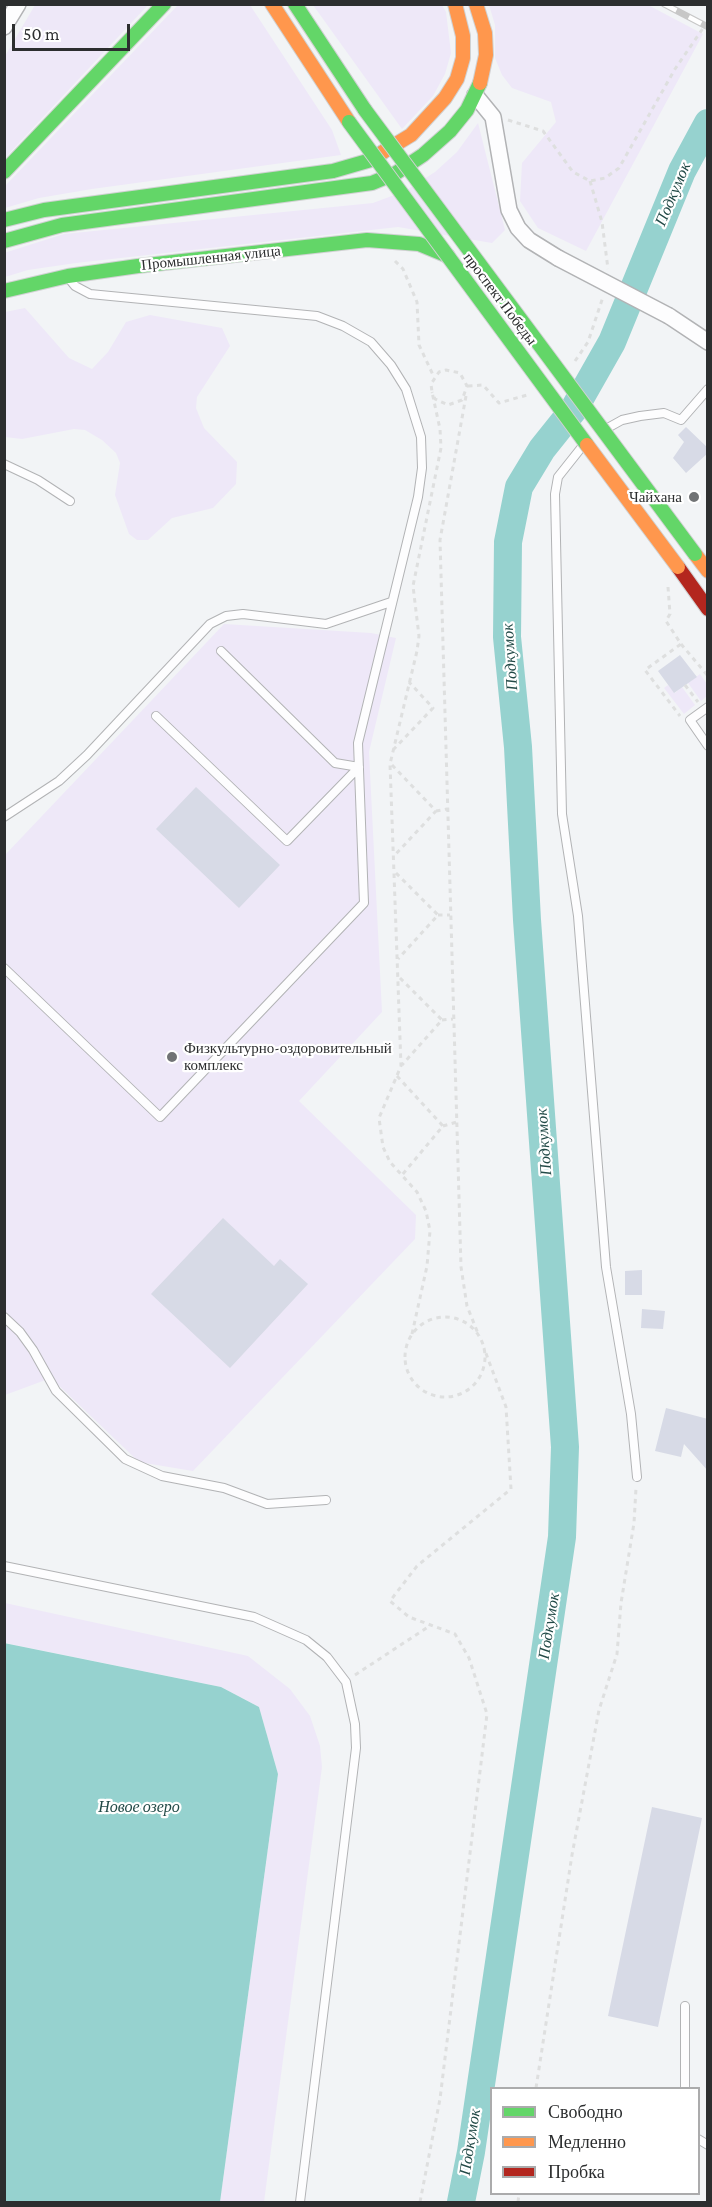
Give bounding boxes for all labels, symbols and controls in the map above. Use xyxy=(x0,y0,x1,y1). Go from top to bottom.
scale bar xyxy=(15,12,134,50)
text: 50 m xyxy=(23,24,60,44)
water label: Подкумок xyxy=(651,159,695,229)
street label: Промышленная улица xyxy=(140,242,282,274)
street label: проспект Победы xyxy=(459,249,541,349)
place label: Чайхана xyxy=(629,488,682,506)
marker: Чайхана xyxy=(687,490,701,504)
water label: Подкумок xyxy=(498,623,522,691)
place label: Физкультурно-оздоровительный комплекс xyxy=(184,1039,392,1074)
marker: Физкультурно-оздоровительный комплекс xyxy=(165,1050,179,1064)
water label: Подкумок xyxy=(532,1108,556,1176)
water label: Подкумок xyxy=(534,1591,564,1661)
water label: Новое озеро xyxy=(98,1797,180,1817)
legend xyxy=(490,2087,700,2195)
text: Свободно xyxy=(548,2102,623,2122)
water label: Подкумок xyxy=(455,2107,485,2177)
text: Медленно xyxy=(548,2132,626,2152)
text: Пробка xyxy=(548,2162,605,2182)

